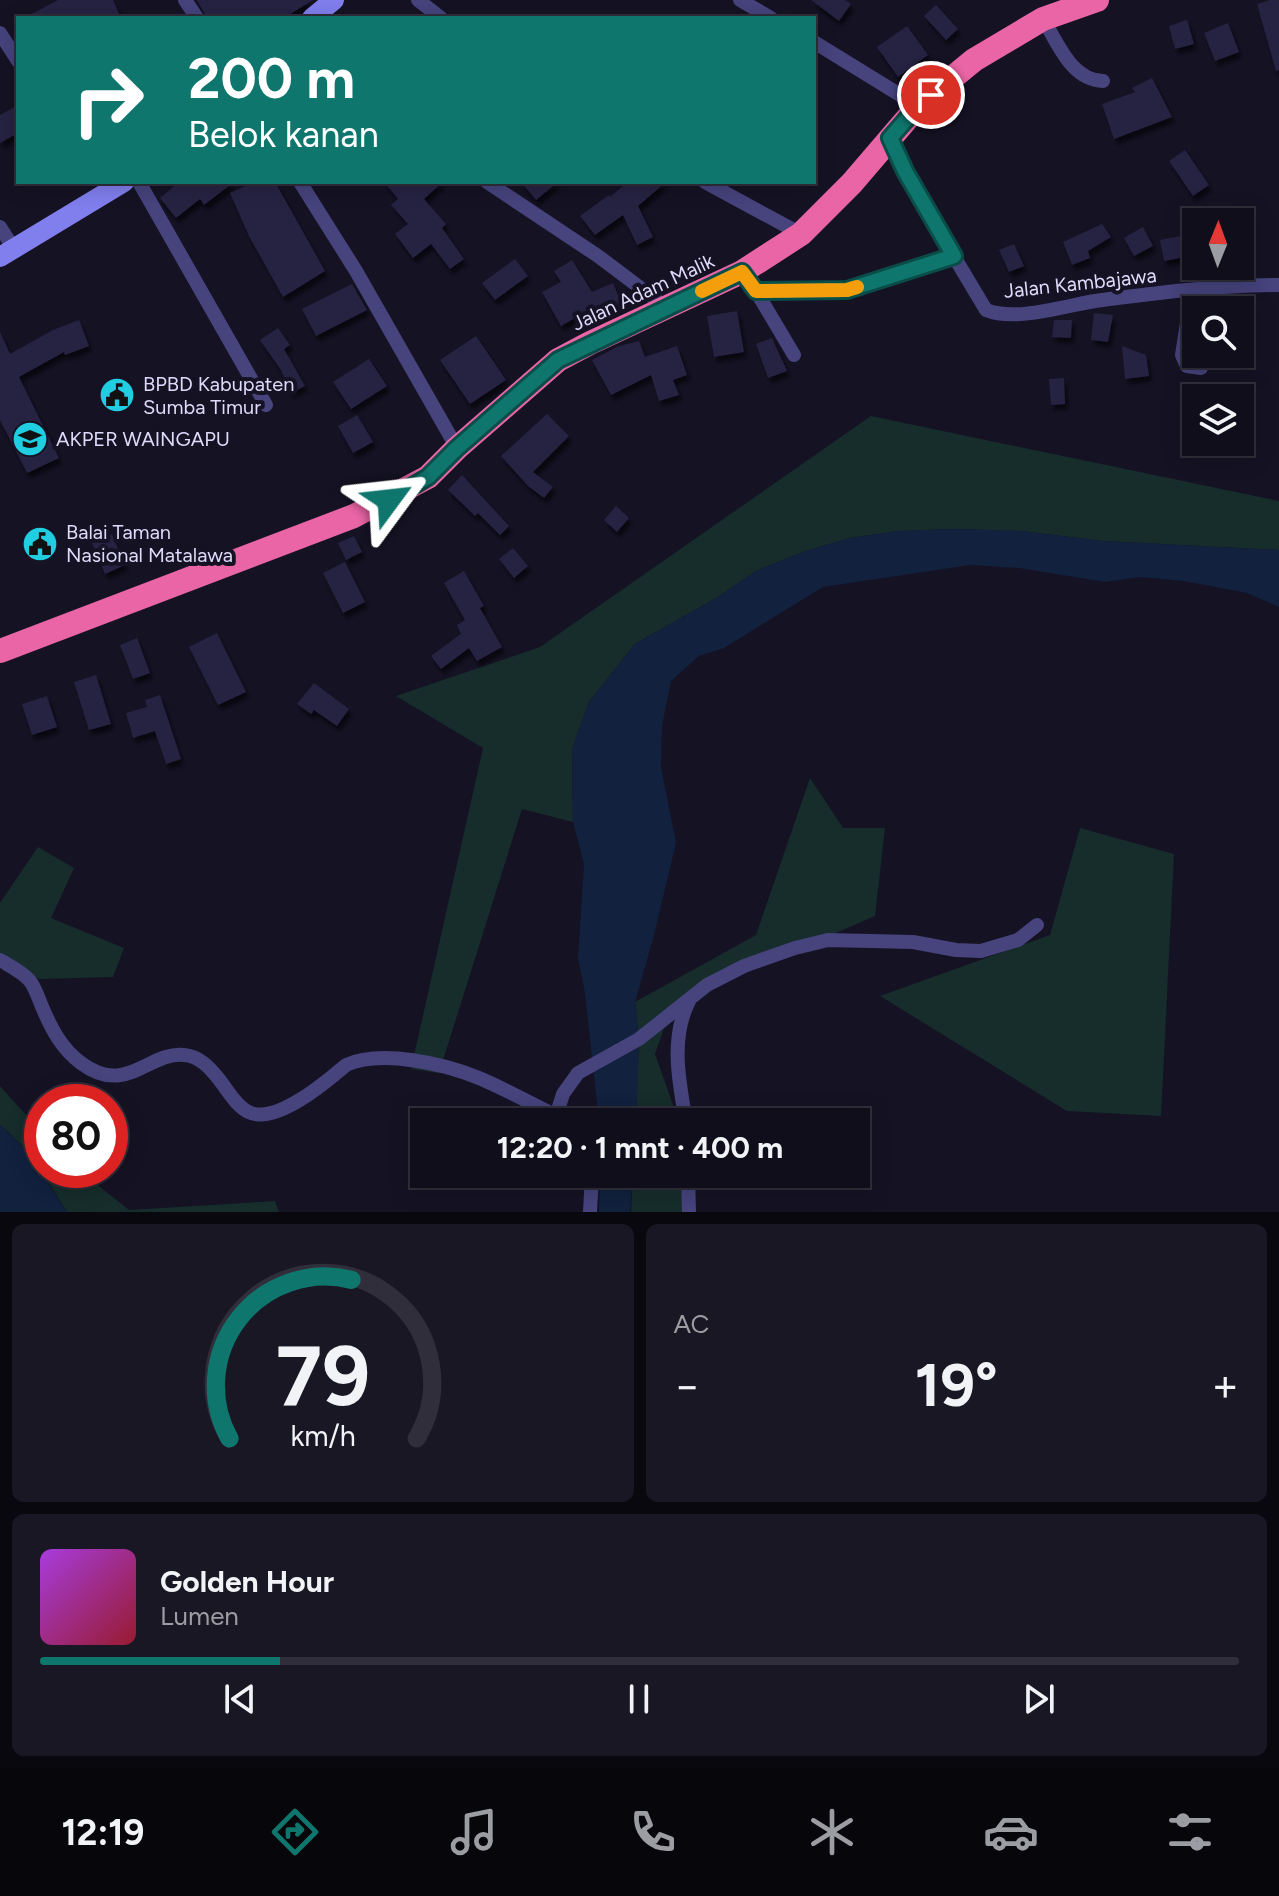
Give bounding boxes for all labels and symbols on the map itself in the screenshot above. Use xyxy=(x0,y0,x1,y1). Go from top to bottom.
pin xyxy=(897,61,965,129)
north arrow xyxy=(1182,208,1254,280)
street label: Jalan Adam Malik xyxy=(568,248,718,335)
street label: Jalan Kambajawa xyxy=(1002,263,1158,303)
place label: BPBD Kabupaten Sumba Timur xyxy=(143,372,294,419)
public building icon: BPBD Kabupaten Sumba Timur xyxy=(98,376,136,414)
school or university icon: AKPER WAINGAPU xyxy=(11,420,49,458)
place label: AKPER WAINGAPU xyxy=(56,427,230,451)
position arrow xyxy=(347,458,431,542)
place label: Balai Taman Nasional Matalawa xyxy=(66,520,233,567)
public building icon: Balai Taman Nasional Matalawa xyxy=(21,525,59,563)
speed limit sign: 80 xyxy=(24,1084,128,1188)

